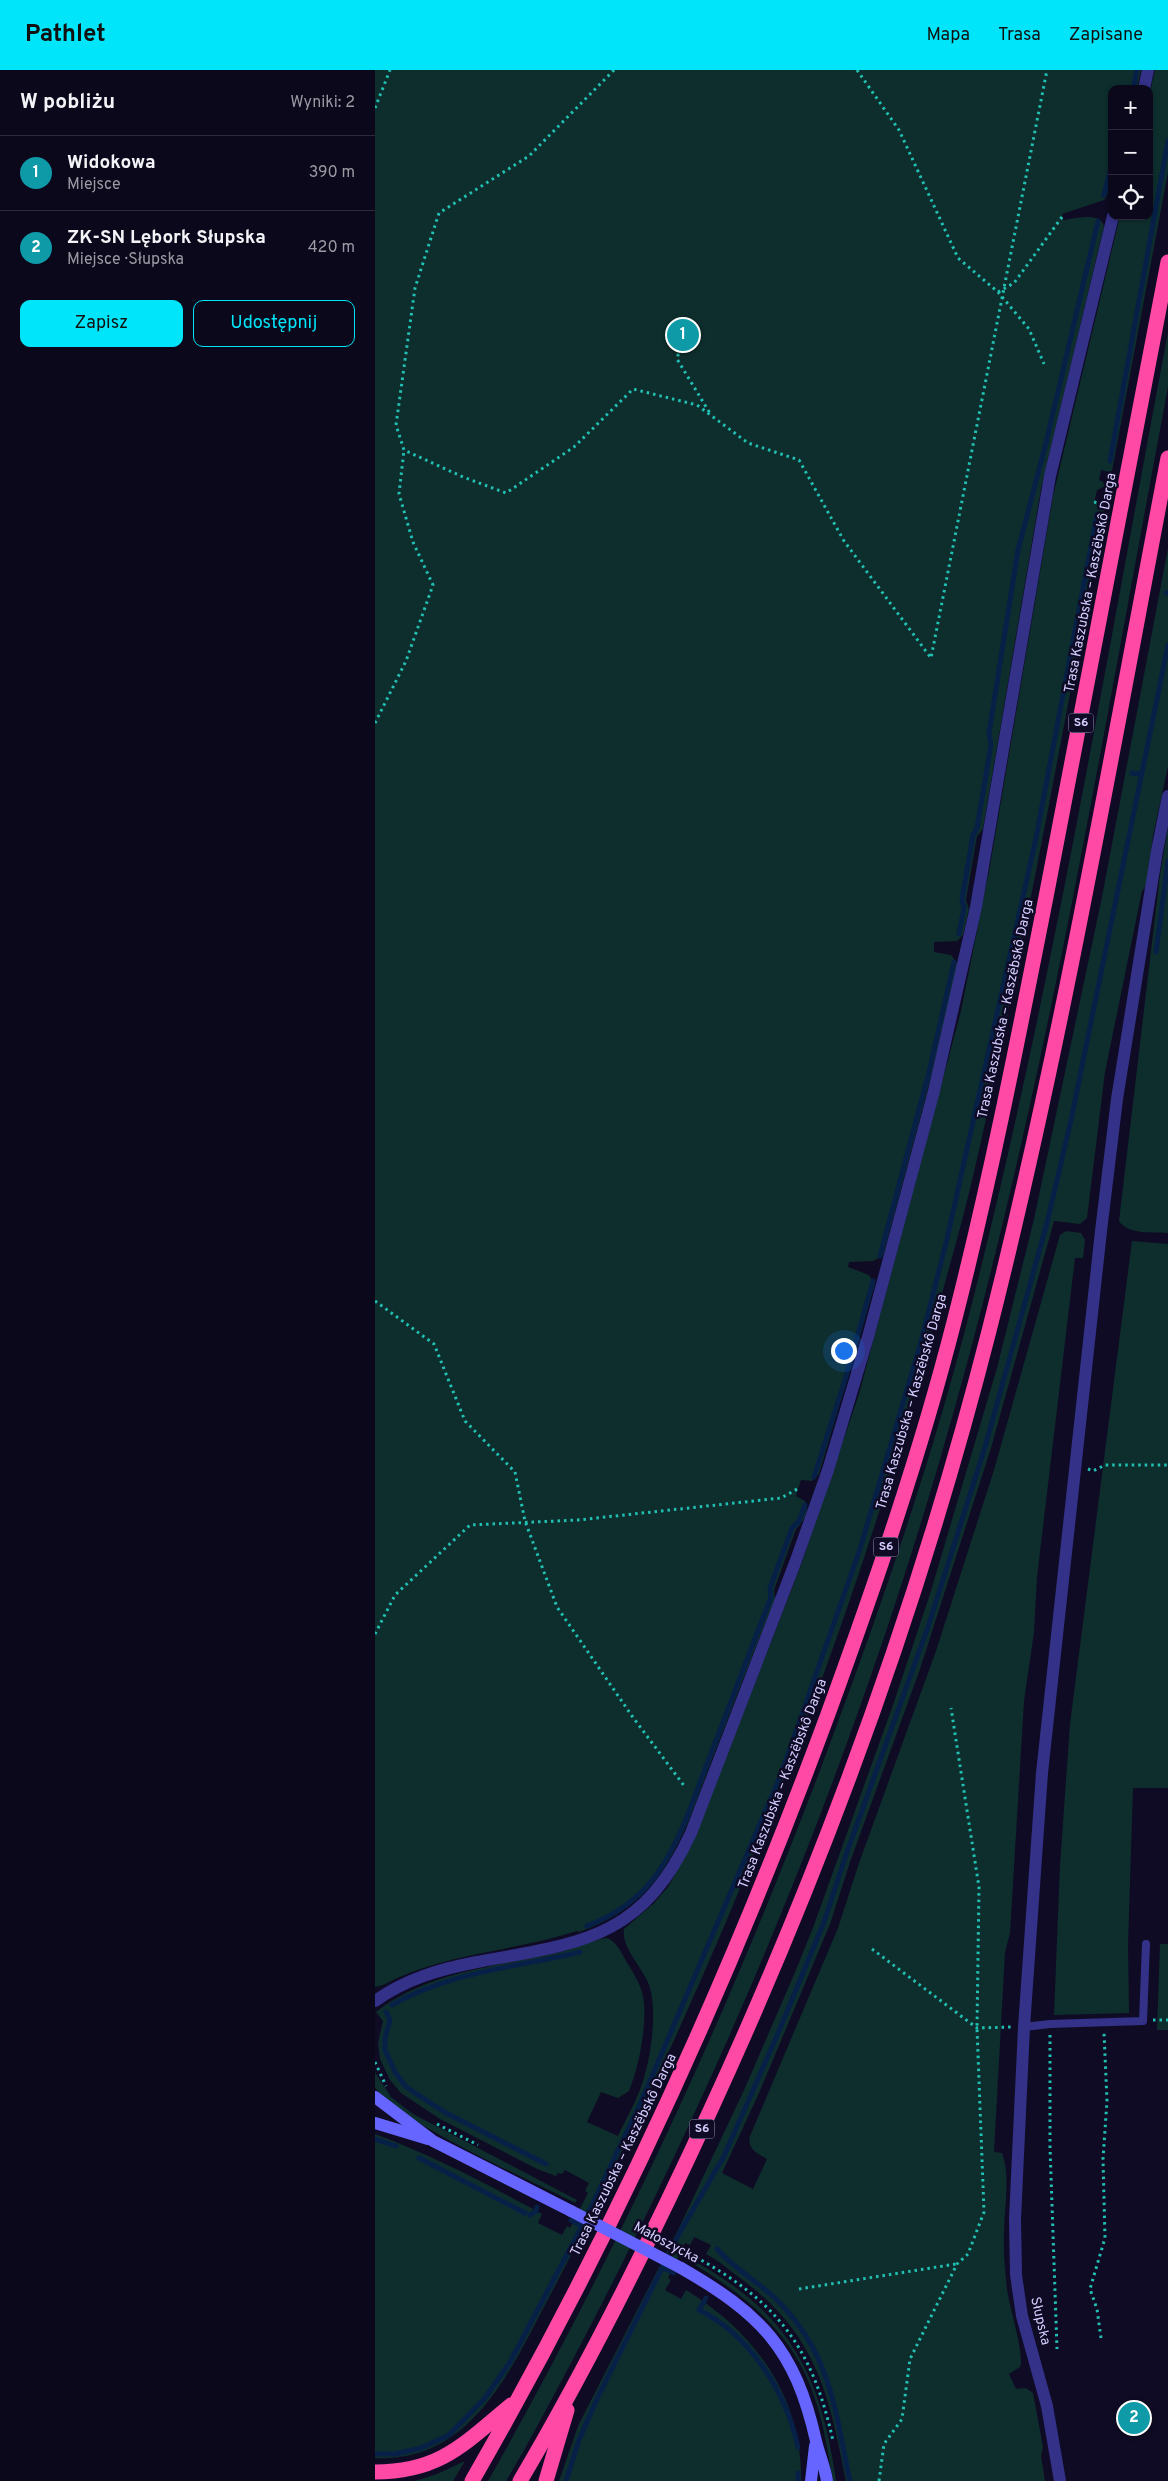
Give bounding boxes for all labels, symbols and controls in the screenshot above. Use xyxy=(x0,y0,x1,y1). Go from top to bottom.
text: Pathlet xyxy=(25,20,106,50)
text: Mapa xyxy=(927,24,970,47)
text: Trasa xyxy=(998,24,1041,47)
text: Zapisane xyxy=(1069,24,1143,47)
map controls xyxy=(1108,85,1153,220)
button: + xyxy=(1108,85,1153,130)
text: W pobliżu xyxy=(20,89,115,116)
text: Wyniki: 2 xyxy=(290,93,355,113)
button: − xyxy=(1108,130,1153,175)
text: Widokowa xyxy=(67,151,156,175)
text: 1 xyxy=(33,163,39,183)
text: 390 m xyxy=(309,163,355,183)
text: Miejsce xyxy=(67,175,121,195)
button: locate xyxy=(1108,175,1153,220)
text: ZK-SN Lębork Słupska xyxy=(67,226,266,250)
text: 2 xyxy=(31,238,41,258)
text: 420 m xyxy=(308,238,355,258)
text: Miejsce · Słupska xyxy=(67,250,184,270)
button: Zapisz xyxy=(20,300,183,347)
button: Udostępnij xyxy=(193,300,355,347)
pin: 1 xyxy=(667,316,699,354)
street label: Trasa Kaszubska – Kaszëbskô Darga xyxy=(1061,472,1121,694)
road number: S6 xyxy=(1069,714,1093,732)
street label: Trasa Kaszubska – Kaszëbskô Darga xyxy=(974,898,1038,1120)
street label: Trasa Kaszubska – Kaszëbskô Darga xyxy=(873,1292,951,1512)
your location xyxy=(831,1338,857,1364)
road number: S6 xyxy=(873,1538,899,1556)
street label: Trasa Kaszubska – Kaszëbskô Darga xyxy=(735,1677,831,1891)
street label: Trasa Kaszubska – Kaszëbskô Darga xyxy=(567,2051,681,2259)
road number: S6 xyxy=(689,2120,715,2138)
street label: Małoszycka xyxy=(630,2219,702,2267)
street label: Słupska xyxy=(1026,2295,1054,2347)
pin: 2 xyxy=(1118,2399,1150,2437)

